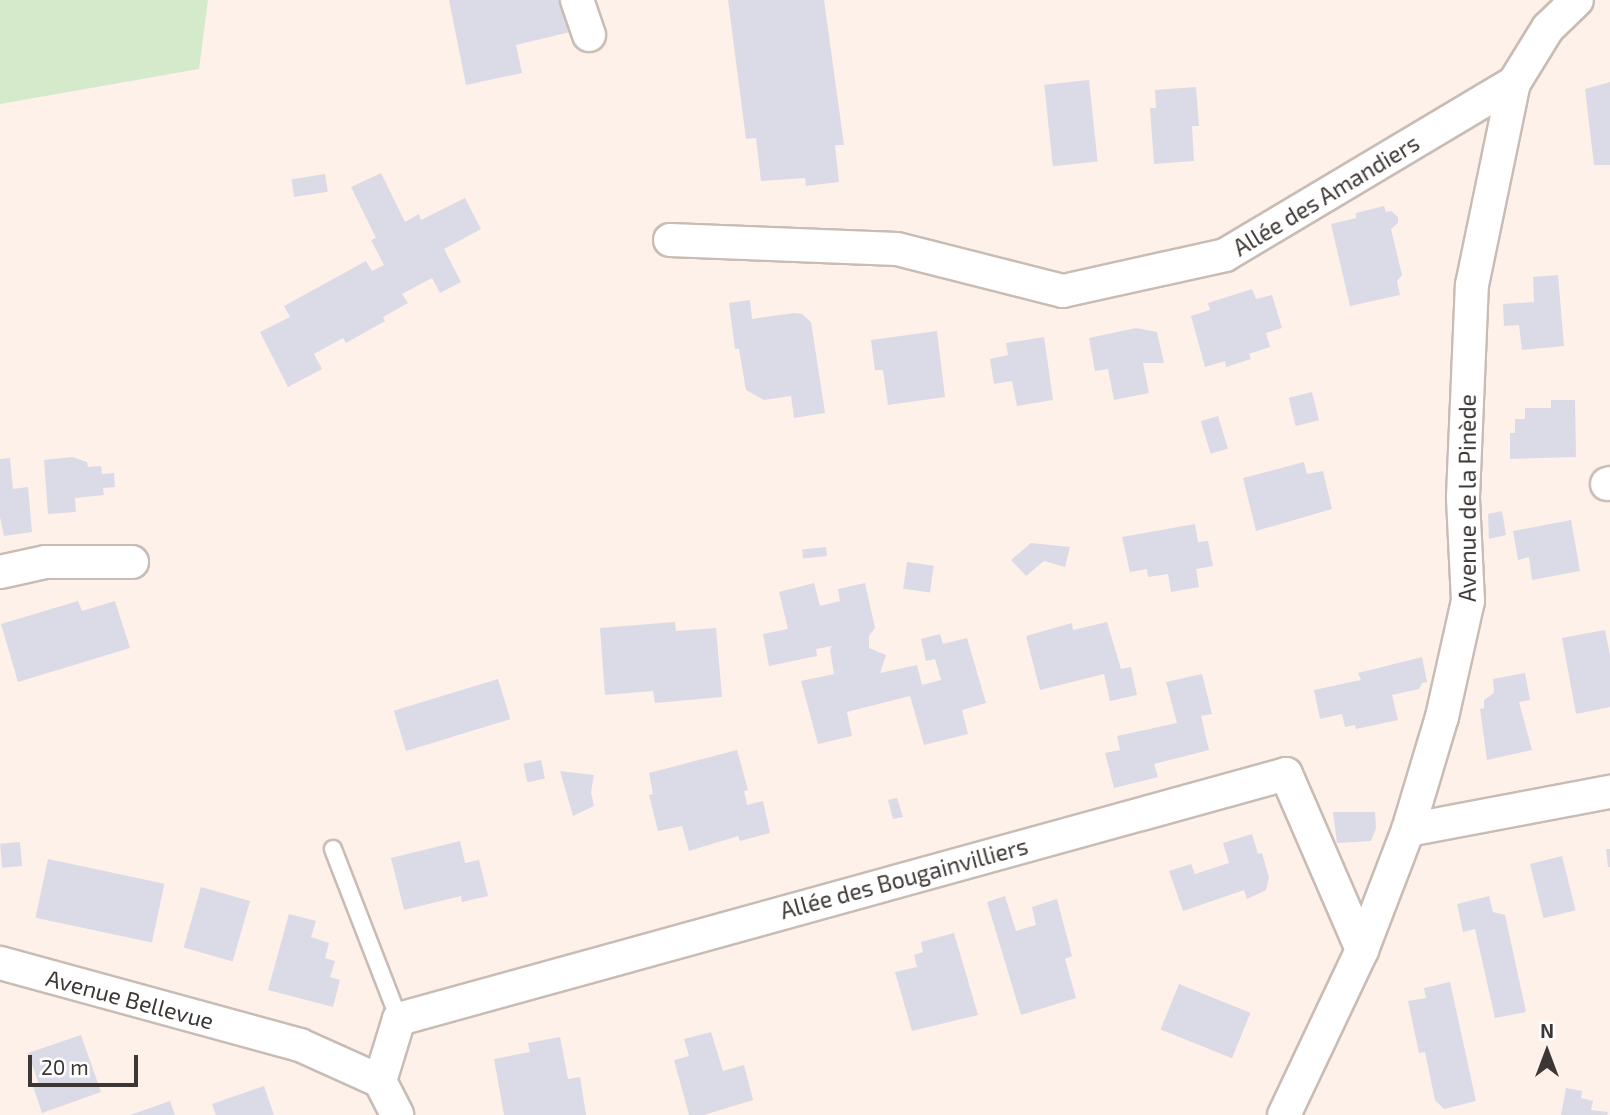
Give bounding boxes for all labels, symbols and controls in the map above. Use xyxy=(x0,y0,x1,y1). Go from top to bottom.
street label: Allée des Amandiers xyxy=(1228,128,1424,262)
street label: Avenue de la Pinède xyxy=(1453,394,1481,602)
street label: Allée des Bougainvilliers xyxy=(777,832,1031,924)
street label: Avenue Bellevue xyxy=(43,963,217,1035)
north arrow xyxy=(1512,1017,1582,1087)
text: N xyxy=(1540,1019,1554,1042)
scale bar xyxy=(32,1042,142,1086)
text: 20 m xyxy=(41,1054,89,1079)

